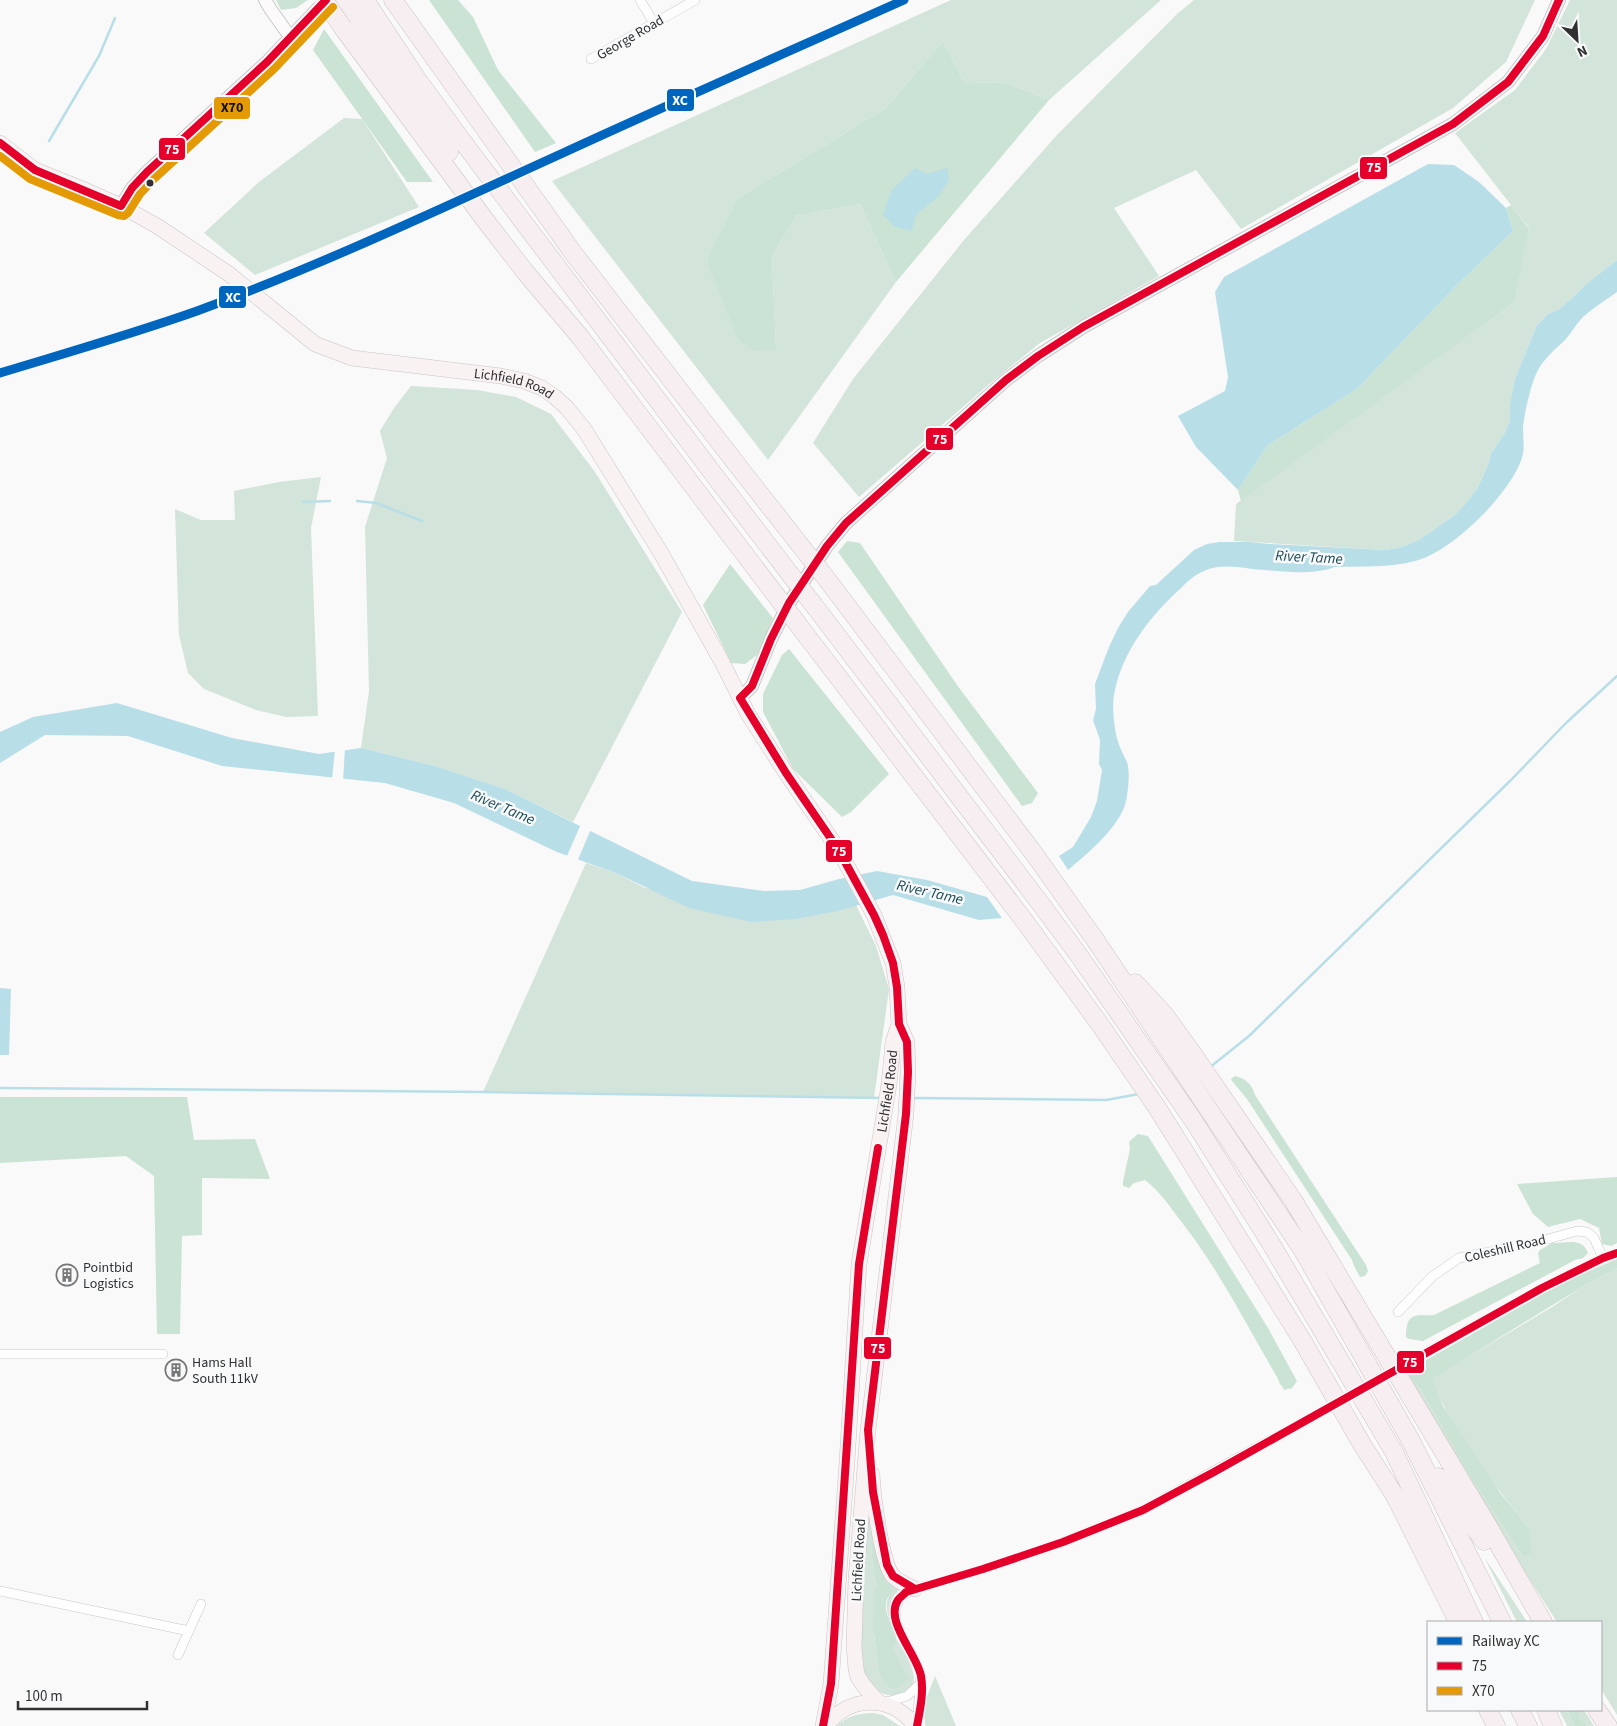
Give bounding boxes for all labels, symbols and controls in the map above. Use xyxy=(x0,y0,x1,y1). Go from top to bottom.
street label: George Road xyxy=(593,11,668,65)
north arrow xyxy=(1552,15,1602,65)
text: N xyxy=(1574,40,1591,62)
line badge: XC xyxy=(666,88,695,112)
text: XC xyxy=(672,91,688,111)
line badge: X70 xyxy=(213,96,251,120)
text: X70 xyxy=(221,98,243,118)
line badge: 75 xyxy=(158,137,186,161)
text: 75 xyxy=(165,140,179,160)
line badge: 75 xyxy=(1359,156,1388,180)
text: 75 xyxy=(1367,158,1381,178)
unlabelled marker xyxy=(145,178,155,188)
line badge: XC xyxy=(218,285,247,309)
text: XC xyxy=(225,288,241,308)
street label: Lichfield Road xyxy=(473,364,558,404)
line badge: 75 xyxy=(925,427,954,451)
text: 75 xyxy=(933,430,947,450)
water label: River Tame xyxy=(1275,545,1343,570)
water label: River Tame xyxy=(468,785,538,830)
line badge: 75 xyxy=(825,839,853,863)
text: 75 xyxy=(832,842,846,862)
water label: River Tame xyxy=(895,875,965,910)
street label: Lichfield Road xyxy=(872,1049,903,1134)
street label: Coleshill Road xyxy=(1463,1230,1548,1268)
place label: Pointbid Logistics xyxy=(83,1258,134,1294)
building icon: Pointbid Logistics xyxy=(55,1263,79,1287)
line badge: 75 xyxy=(863,1336,892,1360)
text: 75 xyxy=(871,1339,885,1359)
line badge: 75 xyxy=(1396,1350,1425,1374)
place label: Hams Hall South 11kV xyxy=(192,1353,259,1389)
text: 75 xyxy=(1403,1353,1417,1373)
building icon: Hams Hall South 11kV xyxy=(164,1358,188,1382)
street label: Lichfield Road xyxy=(847,1518,871,1602)
legend xyxy=(1427,1621,1602,1711)
text: Railway XC xyxy=(1472,1631,1540,1652)
text: 75 xyxy=(1472,1656,1487,1677)
scale bar xyxy=(18,1678,146,1710)
text: X70 xyxy=(1472,1681,1495,1702)
text: 100 m xyxy=(25,1686,63,1707)

